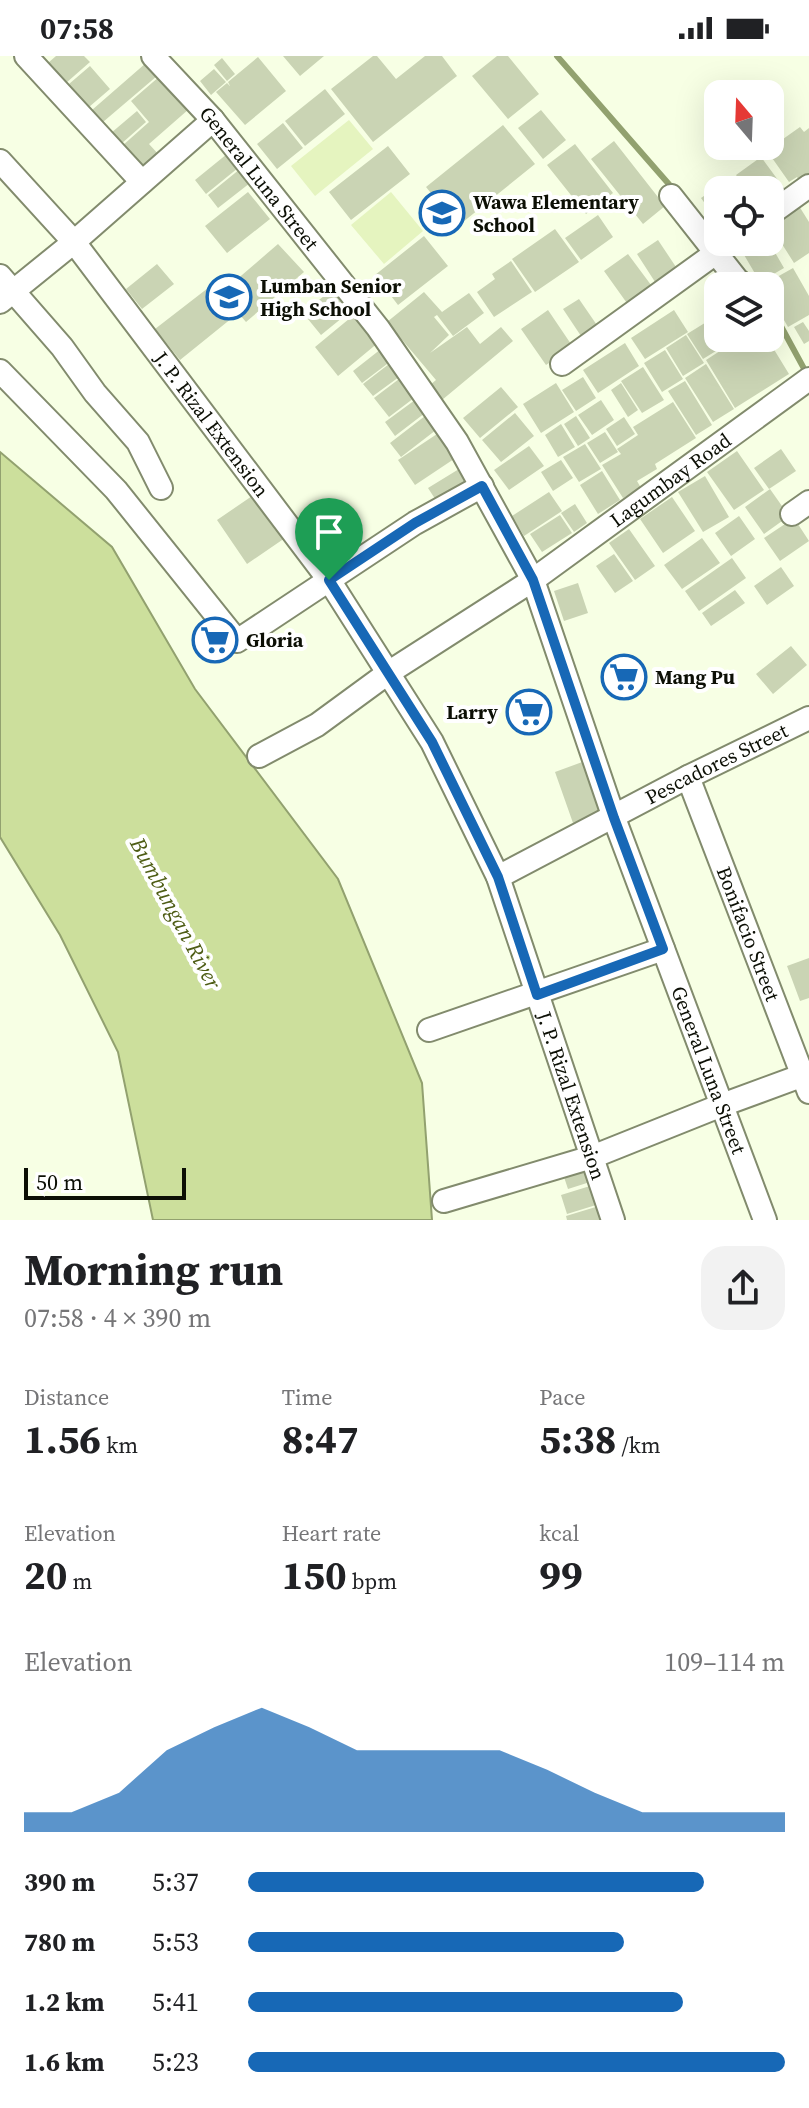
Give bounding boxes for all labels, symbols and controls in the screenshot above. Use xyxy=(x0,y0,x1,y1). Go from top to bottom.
text: 07:58 xyxy=(40,8,114,49)
north arrow xyxy=(704,80,784,160)
map controls xyxy=(704,80,784,352)
street label: General Luna Street xyxy=(193,100,325,257)
button: locate xyxy=(704,176,784,256)
place label: Wawa Elementary School xyxy=(473,188,639,239)
school or university icon: Wawa Elementary School xyxy=(418,189,466,237)
place label: Lumban Senior High School xyxy=(260,272,402,323)
button: layers xyxy=(704,272,784,352)
school or university icon: Lumban Senior High School xyxy=(205,273,253,321)
street label: J. P. Rizal Extension xyxy=(147,345,276,503)
street label: Lagumbay Road xyxy=(604,426,737,534)
pin xyxy=(295,498,363,580)
icon: arrive xyxy=(307,510,351,554)
supermarket icon: Gloria xyxy=(191,616,239,664)
place label: Gloria xyxy=(246,626,304,654)
supermarket icon: Mang Pu xyxy=(600,653,648,701)
place label: Mang Pu xyxy=(655,663,735,691)
supermarket icon: Larry xyxy=(505,688,553,736)
place label: Larry xyxy=(446,698,498,726)
street label: Pescadores Street xyxy=(640,716,793,811)
water label: Bumbungan River xyxy=(123,831,229,995)
street label: Bonifacio Street xyxy=(710,863,787,1006)
street label: General Luna Street xyxy=(664,982,753,1158)
street label: J. P. Rizal Extension xyxy=(530,1007,613,1183)
scale bar xyxy=(24,1164,186,1200)
text: 50 m xyxy=(36,1167,83,1197)
text: Morning run xyxy=(24,1239,283,1300)
button: share xyxy=(701,1246,785,1330)
text: 07:58 · 4 × 390 m xyxy=(24,1300,211,1336)
text: Distance xyxy=(24,1382,109,1412)
text: Time xyxy=(282,1382,333,1412)
text: Pace xyxy=(539,1382,585,1412)
text: 1.56 xyxy=(24,1412,101,1466)
text: 8:47 xyxy=(282,1412,359,1466)
text: 5:38 xyxy=(539,1412,616,1466)
text: km xyxy=(101,1430,138,1460)
text: /km xyxy=(616,1430,661,1460)
text: Elevation xyxy=(24,1518,116,1548)
text: Heart rate xyxy=(282,1518,381,1548)
text: kcal xyxy=(539,1518,579,1548)
text: 20 xyxy=(24,1548,67,1602)
text: 150 xyxy=(282,1548,347,1602)
text: 99 xyxy=(539,1548,583,1602)
text: m xyxy=(67,1566,92,1596)
text: bpm xyxy=(347,1566,397,1596)
text: Elevation xyxy=(24,1644,133,1680)
text: 109–114 m xyxy=(664,1644,785,1680)
text: 390 m xyxy=(24,1864,95,1900)
text: 5:37 xyxy=(152,1864,199,1900)
text: 780 m xyxy=(24,1924,95,1960)
text: 5:53 xyxy=(152,1924,199,1960)
text: 1.2 km xyxy=(24,1984,105,2020)
text: 5:41 xyxy=(152,1984,199,2020)
text: 1.6 km xyxy=(24,2044,105,2080)
text: 5:23 xyxy=(152,2044,199,2080)

